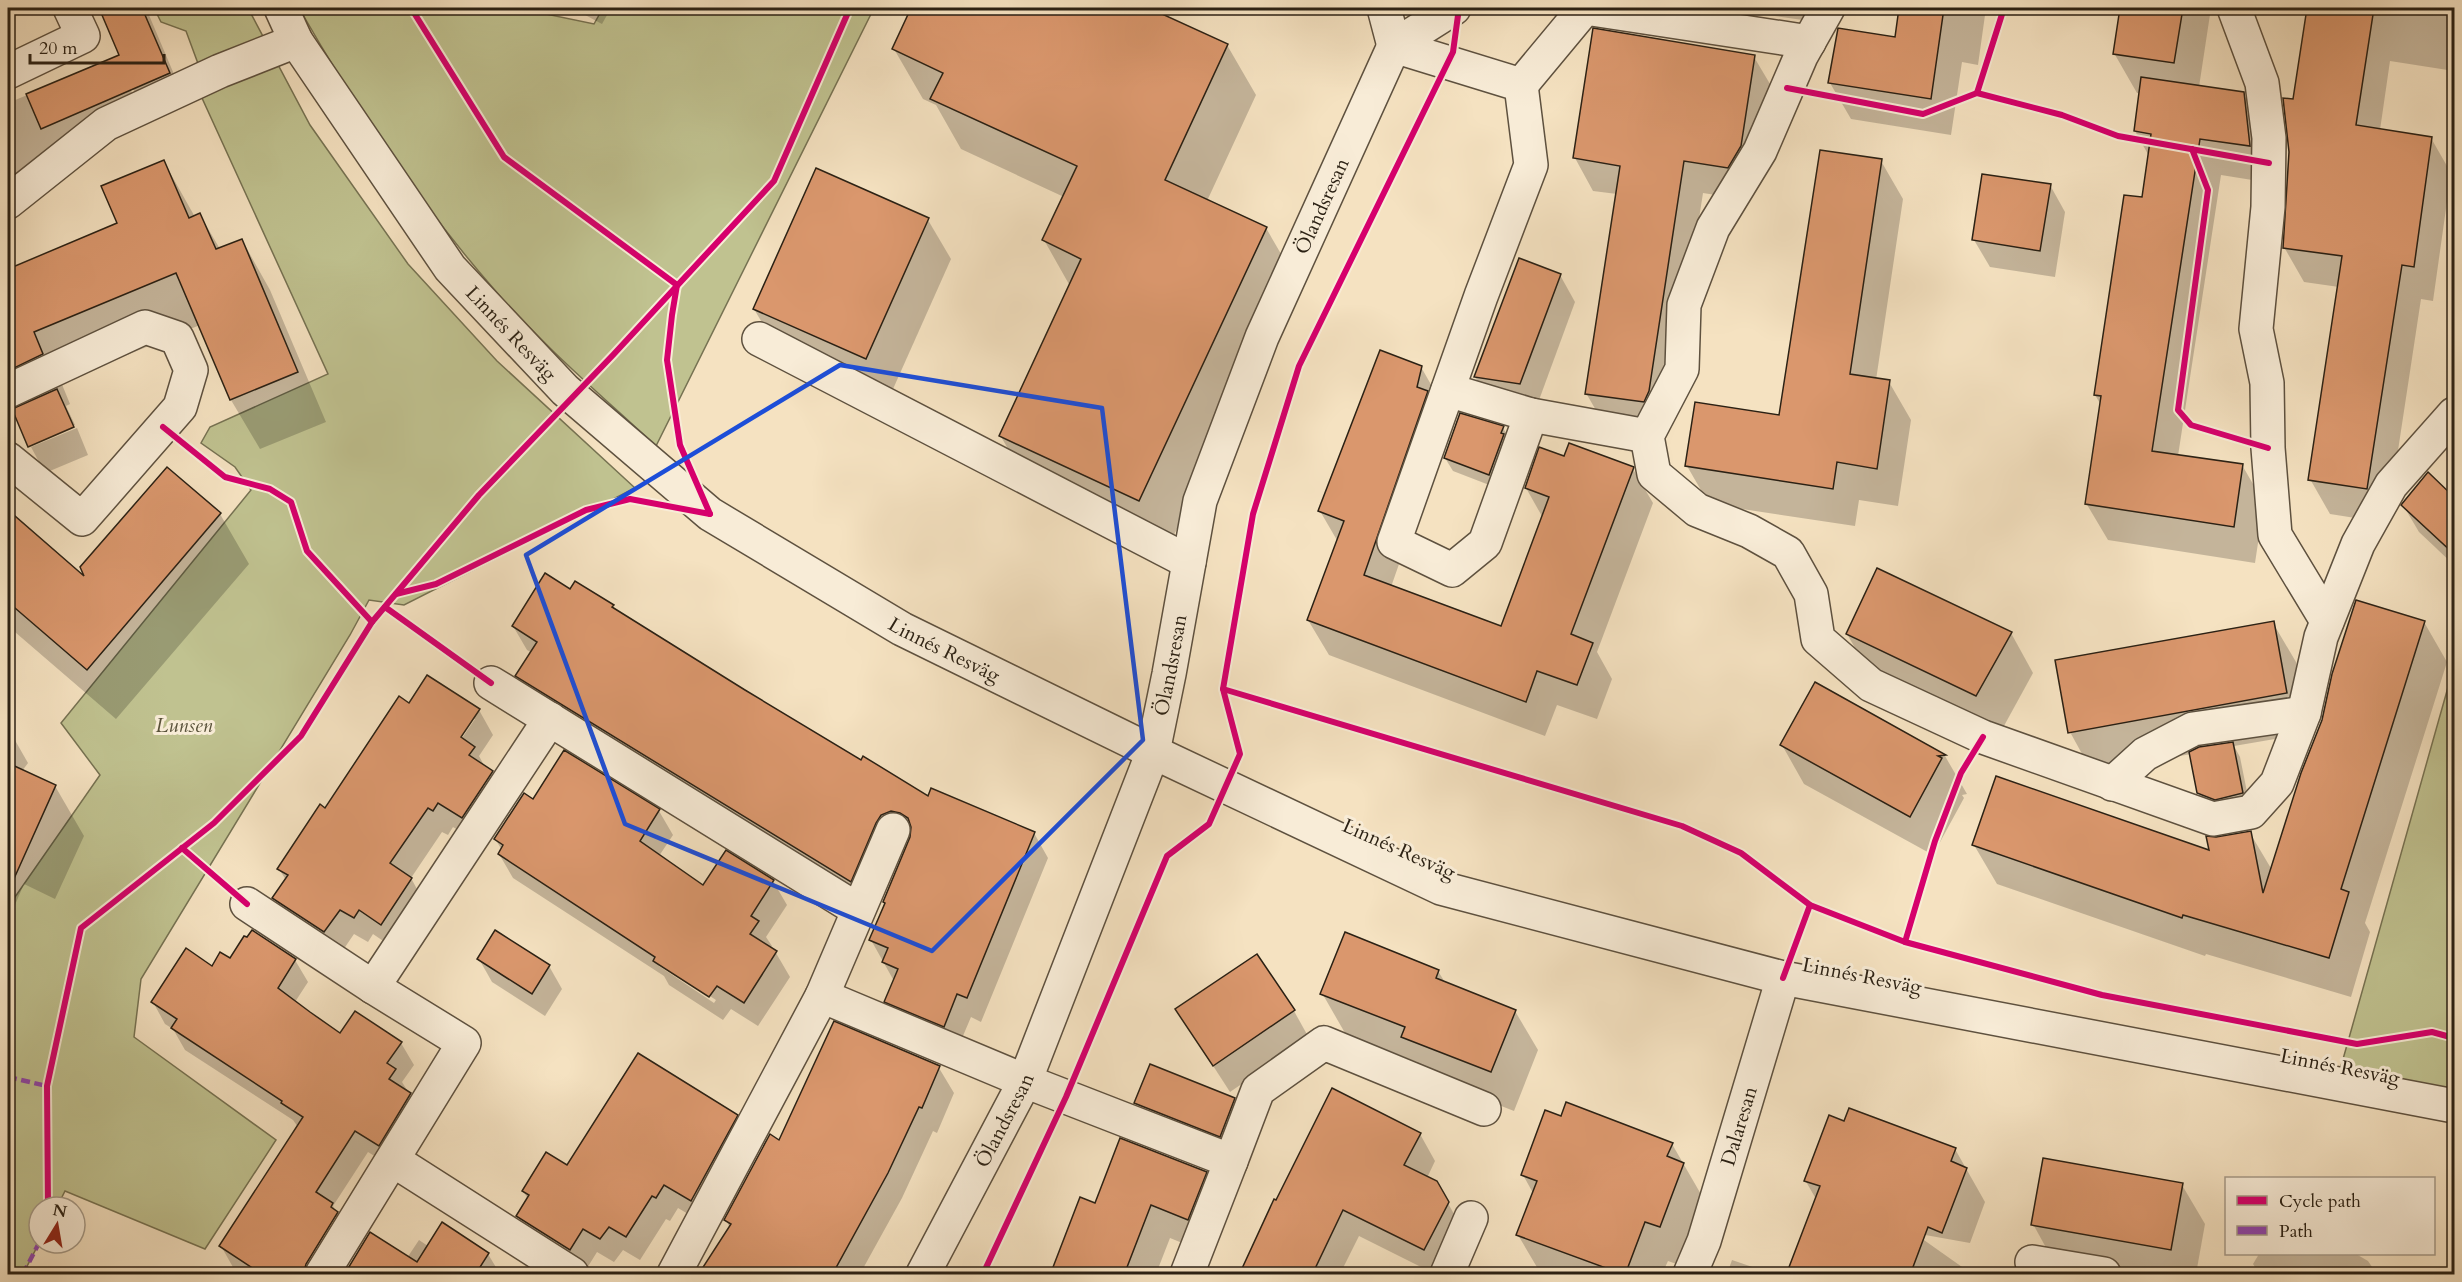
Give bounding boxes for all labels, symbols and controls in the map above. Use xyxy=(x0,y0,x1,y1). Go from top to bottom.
scale bar xyxy=(30,27,164,65)
text: 20 m xyxy=(39,36,78,61)
street label: Ölandsresan xyxy=(1288,153,1355,258)
street label: Linnés Resväg xyxy=(460,280,563,387)
street label: Linnés Resväg xyxy=(883,610,1006,689)
street label: Ölandsresan xyxy=(1147,611,1193,718)
park label: Lunsen xyxy=(156,712,213,739)
street label: Linnés Resväg xyxy=(1338,812,1461,886)
street label: Linnés Resväg xyxy=(1800,951,1925,1001)
street label: Linnés Resväg xyxy=(2278,1042,2403,1092)
street label: Ölandsresan xyxy=(968,1069,1040,1172)
street label: Dalaresan xyxy=(1714,1082,1763,1169)
legend xyxy=(2225,1177,2435,1255)
text: Cycle path xyxy=(2279,1189,2361,1214)
north arrow xyxy=(27,1195,87,1255)
text: N xyxy=(51,1199,69,1223)
text: Path xyxy=(2279,1219,2313,1244)

